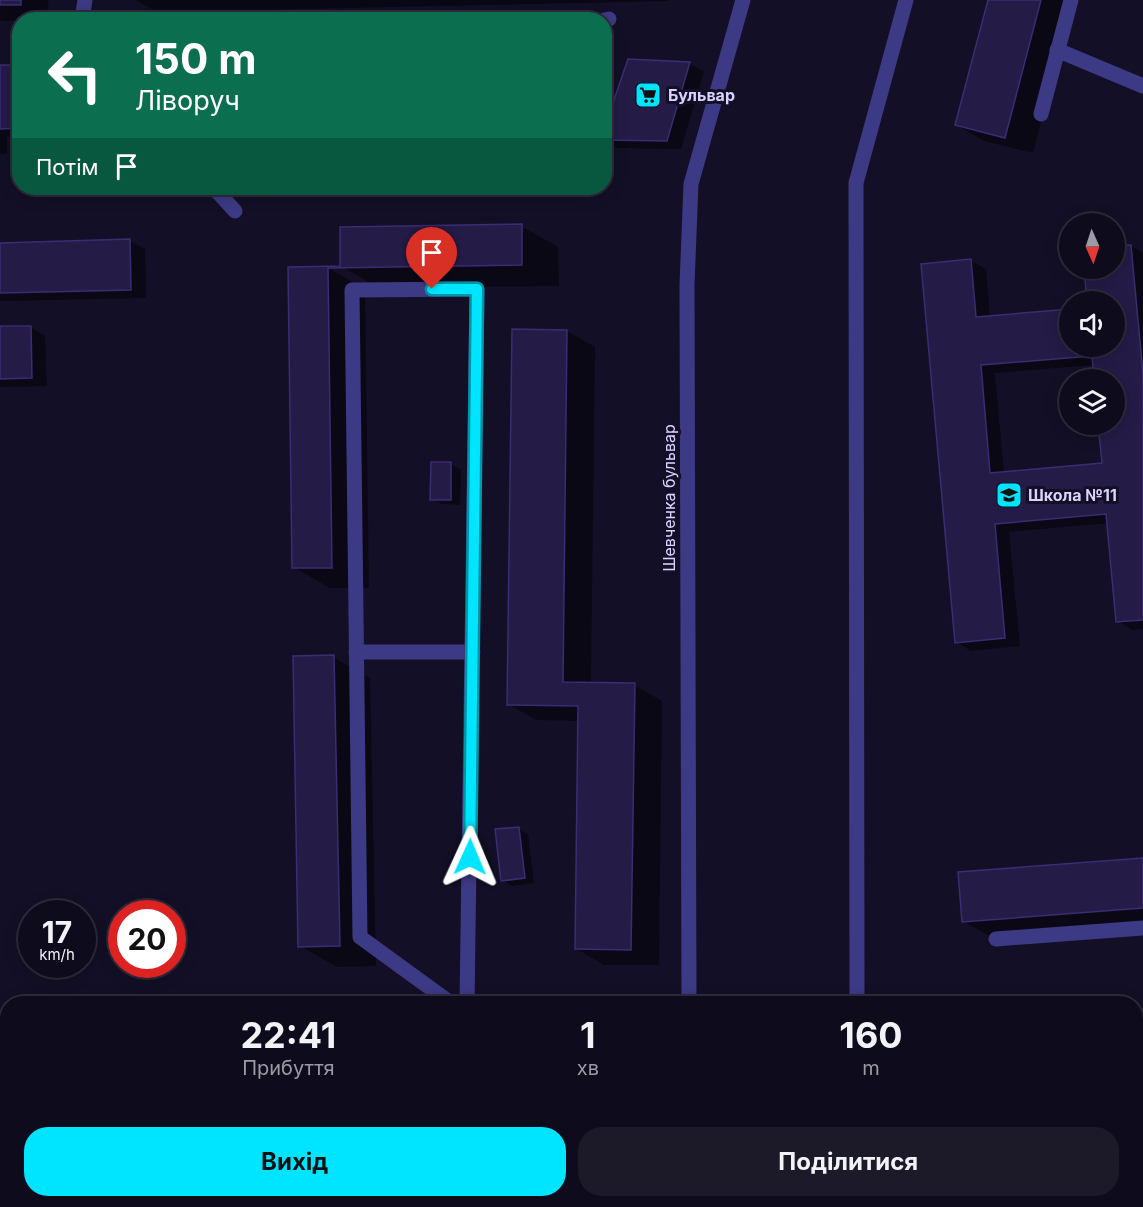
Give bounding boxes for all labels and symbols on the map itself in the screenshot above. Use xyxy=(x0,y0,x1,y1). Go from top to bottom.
supermarket icon: Бульвар xyxy=(633,80,663,110)
place label: Бульвар xyxy=(668,85,735,105)
north arrow xyxy=(1059,213,1125,279)
pin xyxy=(406,227,457,289)
street label: Шевченка бульвар xyxy=(659,424,679,572)
school or university icon: Школа №11 xyxy=(994,480,1024,510)
place label: Школа №11 xyxy=(1028,485,1117,505)
position arrow xyxy=(438,825,502,889)
speed limit sign: 20 xyxy=(108,900,186,978)

